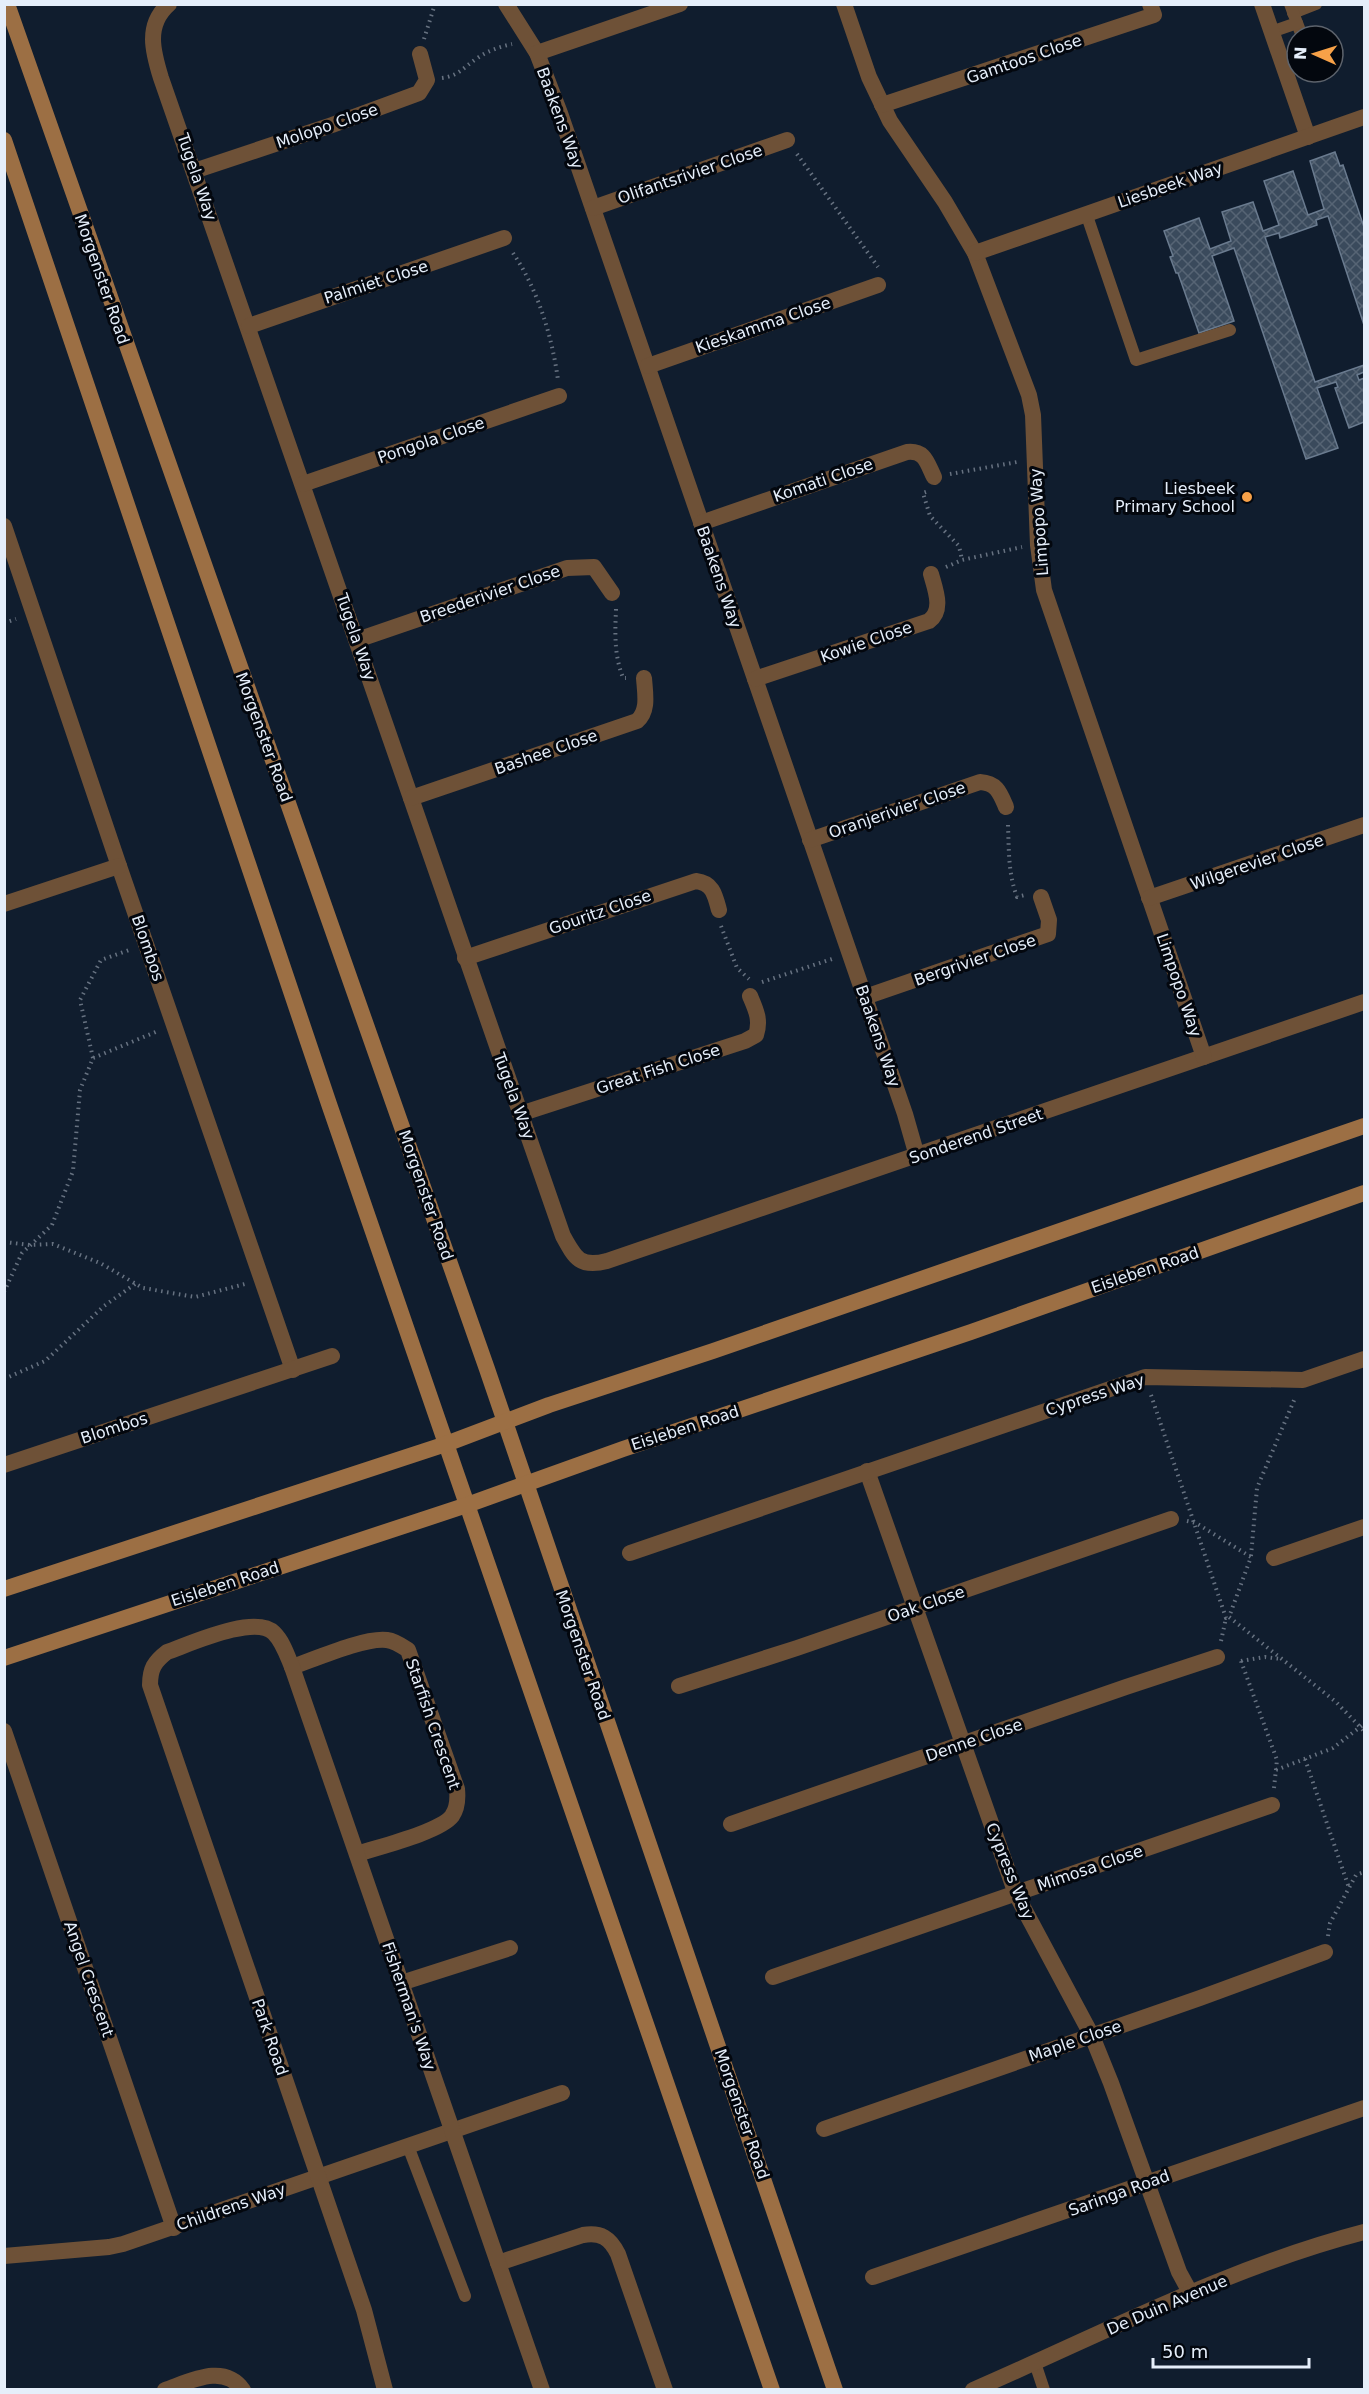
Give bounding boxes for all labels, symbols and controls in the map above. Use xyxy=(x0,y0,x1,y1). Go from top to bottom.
north arrow xyxy=(1285,24,1345,84)
street label: Gamtoos Close xyxy=(964,30,1084,88)
text: N xyxy=(1291,46,1310,60)
street label: Baakens Way xyxy=(533,65,587,171)
street label: Molopo Close xyxy=(274,100,380,152)
street label: Tugela Way xyxy=(173,130,221,223)
street label: Olifantsrivier Close xyxy=(615,140,765,208)
street label: Liesbeek Way xyxy=(1115,158,1225,212)
street label: Morgenster Road xyxy=(71,211,133,347)
street label: Palmiet Close xyxy=(322,256,430,308)
street label: Kieskamma Close xyxy=(693,293,833,357)
street label: Pongola Close xyxy=(375,413,487,467)
street label: Komati Close xyxy=(771,454,875,506)
street label: Limpopo Way xyxy=(1026,467,1052,577)
place label: Liesbeek Primary School xyxy=(1115,479,1236,516)
marker: Liesbeek Primary School xyxy=(1240,490,1254,504)
street label: Baakens Way xyxy=(693,523,745,631)
street label: Breederivier Close xyxy=(417,561,563,627)
street label: Tugela Way xyxy=(332,590,380,683)
street label: Kowie Close xyxy=(818,617,914,667)
street label: Morgenster Road xyxy=(232,670,296,804)
street label: Bashee Close xyxy=(492,725,600,779)
street label: Oranjerivier Close xyxy=(826,778,968,842)
street label: Wilgerevier Close xyxy=(1188,830,1326,894)
street label: Gouritz Close xyxy=(546,886,654,938)
street label: Blombos xyxy=(128,912,168,984)
street label: Bergrivier Close xyxy=(912,930,1038,990)
street label: Limpopo Way xyxy=(1152,931,1206,1039)
street label: Baakens Way xyxy=(852,982,904,1090)
street label: Great Fish Close xyxy=(594,1040,722,1098)
street label: Tugela Way xyxy=(489,1049,538,1142)
street label: Sonderend Street xyxy=(907,1104,1045,1168)
street label: Morgenster Road xyxy=(395,1127,457,1263)
street label: Eisleben Road xyxy=(1089,1243,1201,1297)
street label: Cypress Way xyxy=(1043,1370,1147,1420)
street label: Eisleben Road xyxy=(629,1402,741,1454)
street label: Blombos xyxy=(78,1408,150,1448)
street label: Eisleben Road xyxy=(169,1558,281,1610)
street label: Oak Close xyxy=(885,1582,967,1626)
street label: Morgenster Road xyxy=(552,1587,614,1723)
street label: Starfish Crescent xyxy=(402,1656,464,1792)
street label: Denne Close xyxy=(923,1715,1025,1765)
street label: Cypress Way xyxy=(982,1820,1038,1922)
street label: Mimosa Close xyxy=(1035,1841,1145,1895)
street label: Angel Crescent xyxy=(60,1919,118,2039)
street label: Fisherman's Way xyxy=(378,1939,440,2073)
street label: Park Road xyxy=(248,1996,292,2078)
street label: Maple Close xyxy=(1026,2016,1124,2066)
street label: Morgenster Road xyxy=(711,2046,773,2182)
street label: Saringa Road xyxy=(1066,2166,1172,2220)
street label: Childrens Way xyxy=(174,2179,288,2235)
street label: De Duin Avenue xyxy=(1104,2271,1230,2339)
scale bar xyxy=(1153,2331,1309,2369)
text: 50 m xyxy=(1162,2341,1208,2362)

